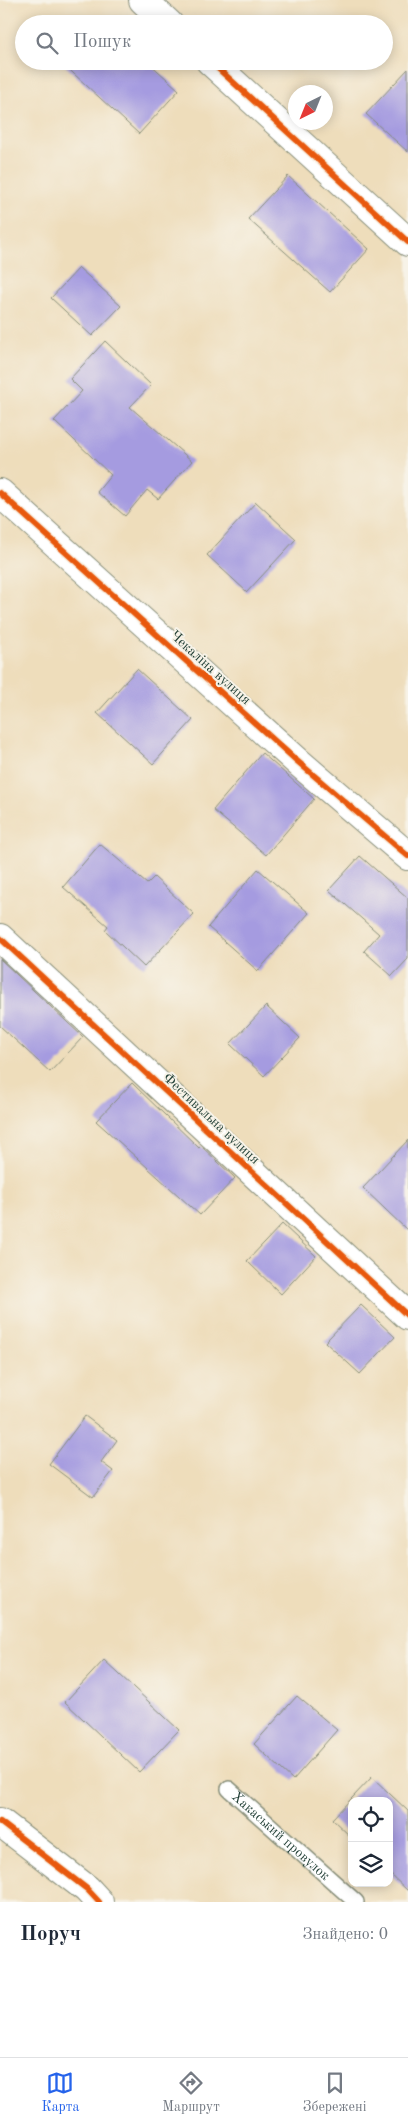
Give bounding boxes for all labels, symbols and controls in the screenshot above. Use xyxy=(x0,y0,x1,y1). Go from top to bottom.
search box xyxy=(15,15,393,70)
icon: search xyxy=(33,29,61,57)
text: Пошук xyxy=(73,33,131,52)
north arrow xyxy=(288,85,333,130)
street label: Чекаліна вулиця xyxy=(167,628,253,707)
street label: Фестивальна вулиця xyxy=(160,1071,262,1167)
street label: Хакаський провулок xyxy=(229,1789,332,1883)
map controls xyxy=(348,1797,393,1887)
button: locate xyxy=(348,1797,393,1842)
button: layers xyxy=(348,1842,393,1887)
text: Поруч xyxy=(20,1924,81,1945)
text: Знайдено: 0 xyxy=(303,1927,388,1943)
tab: Карта xyxy=(41,2069,79,2116)
tab: Маршрут xyxy=(162,2069,220,2116)
tab: Збережені xyxy=(303,2069,367,2116)

